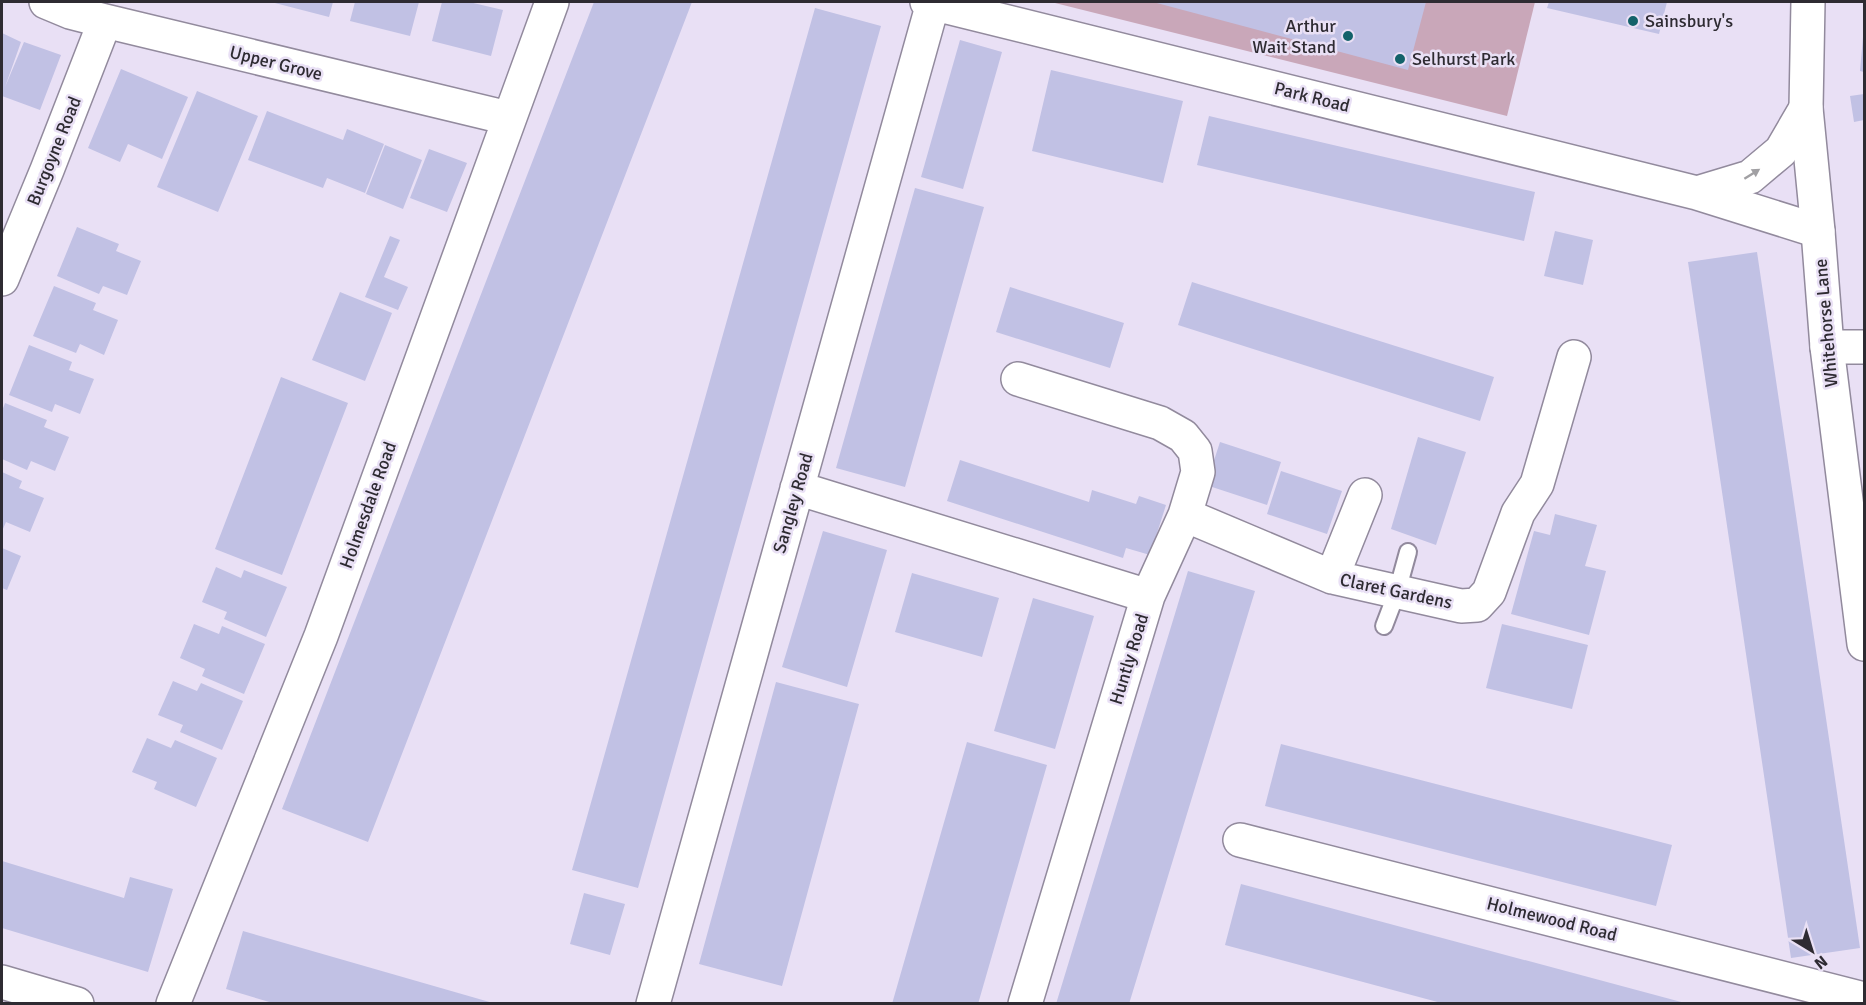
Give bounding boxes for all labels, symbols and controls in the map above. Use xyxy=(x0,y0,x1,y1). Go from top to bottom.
place label: Sainsbury's xyxy=(1645,10,1733,32)
marker: Sainsbury's xyxy=(1626,14,1640,28)
place label: Arthur Wait Stand xyxy=(1252,15,1336,58)
marker: Arthur Wait Stand xyxy=(1341,29,1355,43)
street label: Upper Grove xyxy=(227,41,325,85)
place label: Selhurst Park xyxy=(1412,48,1515,70)
marker: Selhurst Park xyxy=(1393,52,1407,66)
street label: Park Road xyxy=(1272,77,1352,117)
street label: Burgoyne Road xyxy=(22,93,86,209)
one-way arrow xyxy=(1744,168,1761,179)
street label: Whitehorse Lane xyxy=(1809,258,1843,388)
street label: Holmesdale Road xyxy=(335,439,401,571)
street label: Sangley Road xyxy=(768,450,818,556)
street label: Claret Gardens xyxy=(1338,568,1454,614)
street label: Huntly Road xyxy=(1105,611,1153,707)
street label: Holmewood Road xyxy=(1485,892,1619,946)
north arrow xyxy=(1782,921,1842,981)
text: N xyxy=(1810,951,1831,973)

